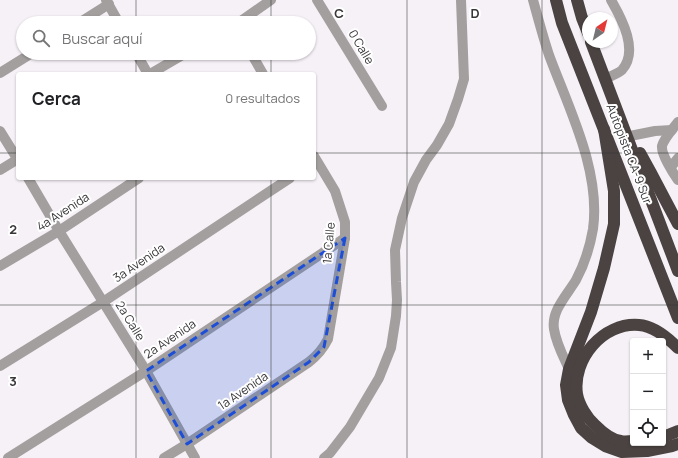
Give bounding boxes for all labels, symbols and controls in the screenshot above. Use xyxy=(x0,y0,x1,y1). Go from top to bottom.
text: C xyxy=(334,4,344,22)
text: D xyxy=(470,4,480,22)
north arrow xyxy=(582,12,618,48)
search box xyxy=(16,16,316,60)
street label: 0 Calle xyxy=(344,26,378,67)
icon: search xyxy=(30,27,52,49)
text: Buscar aquí xyxy=(62,28,143,49)
text: Cerca xyxy=(32,87,81,110)
text: 0 resultados xyxy=(225,89,300,107)
street label: Autopista CA-9 Sur xyxy=(603,101,657,207)
street label: 4a Avenida xyxy=(33,188,92,235)
text: 2 xyxy=(9,220,17,238)
street label: 1a Calle xyxy=(318,221,339,264)
street label: 3a Avenida xyxy=(109,239,168,286)
street label: 2a Calle xyxy=(112,298,149,344)
street label: 2a Avenida xyxy=(140,315,199,362)
map controls xyxy=(630,338,666,446)
button: + xyxy=(630,338,666,374)
street label: 1a Avenida xyxy=(214,368,271,414)
text: 3 xyxy=(9,372,17,390)
button: − xyxy=(630,374,666,410)
button: locate xyxy=(630,410,666,446)

